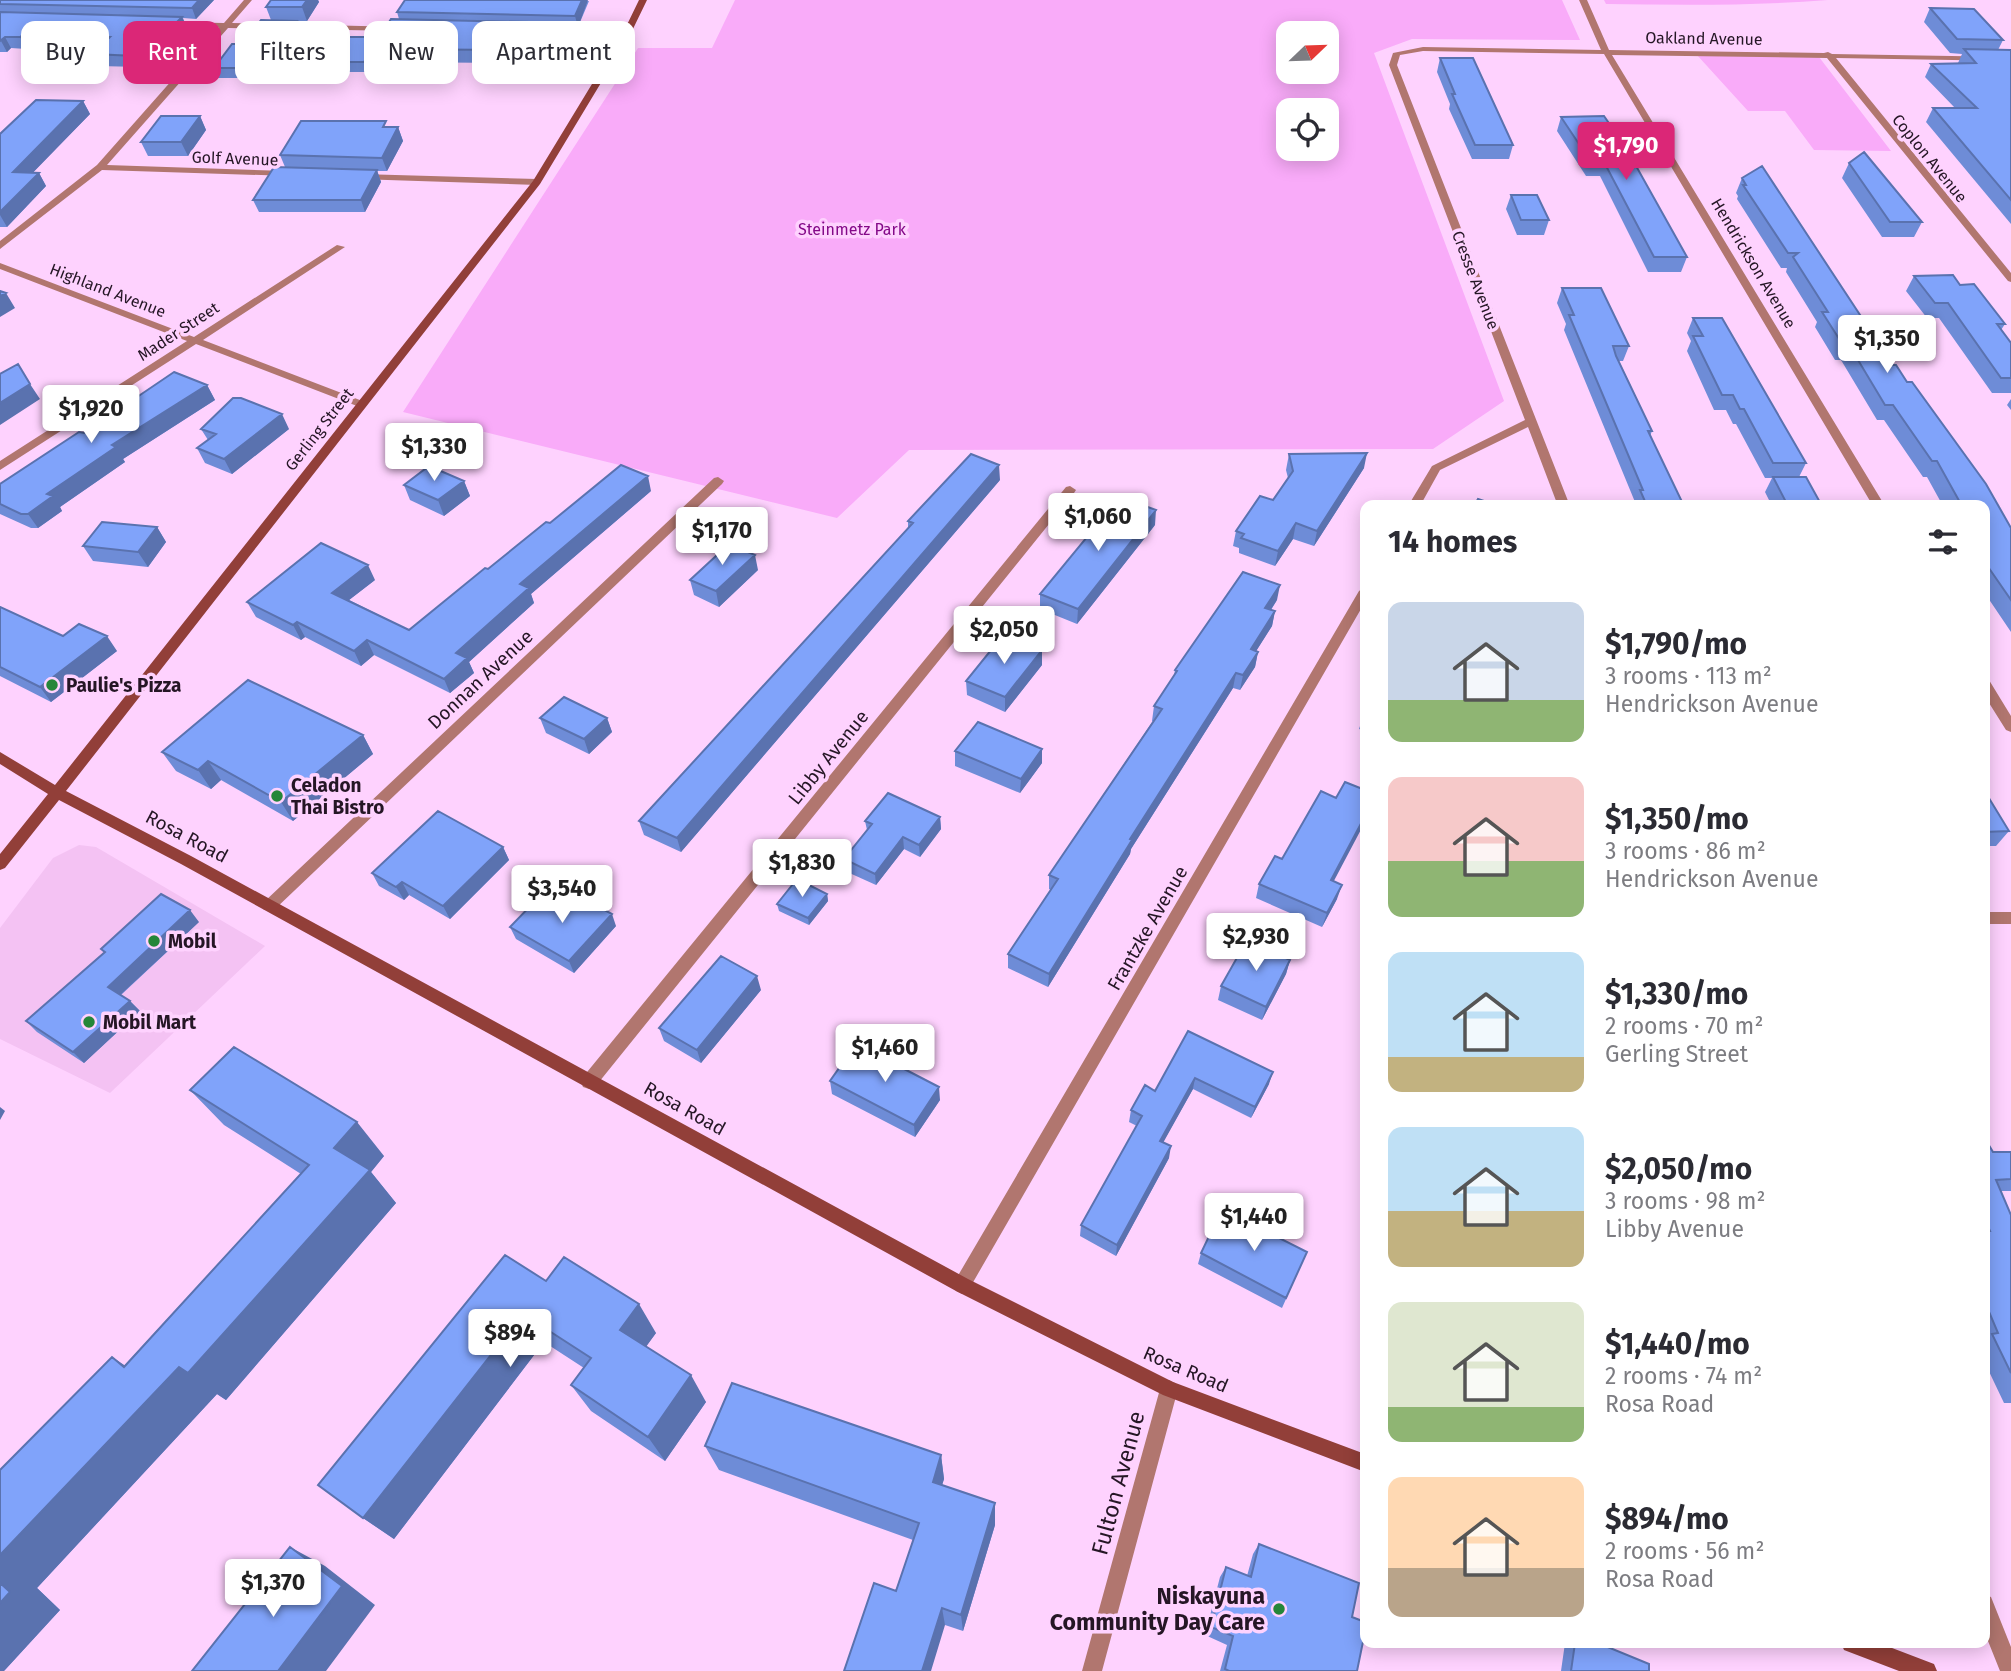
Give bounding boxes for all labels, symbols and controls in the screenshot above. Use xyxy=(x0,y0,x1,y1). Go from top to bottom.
chip: Buy xyxy=(21,21,109,84)
chip: Rent xyxy=(123,21,221,84)
chip: Filters xyxy=(235,21,350,84)
chip: New xyxy=(364,21,458,84)
chip: Apartment xyxy=(472,21,635,84)
north arrow xyxy=(1276,21,1339,84)
map controls xyxy=(1276,21,1339,161)
street label: Oakland Avenue xyxy=(1645,28,1763,49)
button: locate xyxy=(1276,98,1339,161)
street label: Coplon Avenue xyxy=(1888,110,1971,206)
pin: $1,790 xyxy=(1569,122,1683,182)
text: $1,790 xyxy=(1594,131,1658,159)
street label: Golf Avenue xyxy=(191,147,279,170)
street label: Hendrickson Avenue xyxy=(1707,195,1800,332)
park label: Steinmetz Park xyxy=(798,220,907,239)
street label: Cresse Avenue xyxy=(1448,228,1503,332)
street label: Highland Avenue xyxy=(47,260,169,321)
street label: Mader Street xyxy=(134,298,223,365)
pin: $1,350 xyxy=(1830,316,1944,375)
text: $1,350 xyxy=(1854,324,1920,352)
street label: Gerling Street xyxy=(281,384,358,474)
pin: $1,920 xyxy=(34,386,148,445)
text: $1,920 xyxy=(58,394,124,422)
pin: $1,330 xyxy=(377,424,491,483)
text: $1,330 xyxy=(401,432,467,460)
pin: $1,060 xyxy=(1041,494,1155,553)
text: $1,060 xyxy=(1064,502,1132,530)
pin: $1,170 xyxy=(665,508,779,567)
text: $1,170 xyxy=(692,516,752,544)
icon: filters xyxy=(1924,523,1962,561)
text: 14 homes xyxy=(1388,524,1517,560)
pin: $2,050 xyxy=(947,606,1061,666)
text: $2,050 xyxy=(970,615,1038,643)
street label: Donnan Avenue xyxy=(423,625,538,734)
text: $1,790/mo xyxy=(1605,626,1747,662)
icon: home xyxy=(1444,630,1528,714)
text: 3 rooms · 113 m² xyxy=(1605,662,1772,690)
place label: Paulie's Pizza xyxy=(66,674,181,697)
marker: Paulie's Pizza xyxy=(44,677,60,693)
text: Hendrickson Avenue xyxy=(1605,690,1819,718)
street label: Libby Avenue xyxy=(783,705,873,809)
place label: Celadon Thai Bistro xyxy=(291,774,384,819)
marker: Celadon Thai Bistro xyxy=(269,788,285,804)
text: $1,350/mo xyxy=(1605,801,1749,837)
street label: Rosa Road xyxy=(142,805,232,868)
icon: home xyxy=(1444,805,1528,889)
text: 3 rooms · 86 m² xyxy=(1605,837,1766,865)
pin: $1,830 xyxy=(745,839,859,899)
text: $1,830 xyxy=(769,848,835,876)
street label: Frantzke Avenue xyxy=(1102,862,1192,995)
text: Hendrickson Avenue xyxy=(1605,865,1819,893)
pin: $3,540 xyxy=(505,866,619,925)
text: $3,540 xyxy=(527,874,597,902)
pin: $2,930 xyxy=(1199,914,1313,973)
text: $2,930 xyxy=(1222,922,1290,950)
place label: Mobil xyxy=(168,930,217,953)
marker: Mobil xyxy=(146,933,162,949)
text: $1,330/mo xyxy=(1605,976,1748,1012)
icon: home xyxy=(1444,980,1528,1064)
place label: Mobil Mart xyxy=(103,1011,197,1034)
text: 2 rooms · 70 m² xyxy=(1605,1012,1763,1040)
marker: Mobil Mart xyxy=(81,1014,97,1030)
pin: $1,460 xyxy=(828,1024,942,1084)
text: $1,460 xyxy=(852,1033,918,1061)
text: Gerling Street xyxy=(1605,1040,1748,1068)
street label: Rosa Road xyxy=(640,1077,730,1140)
text: $2,050/mo xyxy=(1605,1151,1752,1187)
icon: home xyxy=(1444,1155,1528,1239)
text: 3 rooms · 98 m² xyxy=(1605,1187,1765,1215)
pin: $1,440 xyxy=(1197,1194,1311,1253)
text: $1,440 xyxy=(1221,1202,1287,1230)
text: Libby Avenue xyxy=(1605,1215,1744,1243)
pin: $894 xyxy=(469,1310,551,1369)
text: $894 xyxy=(484,1318,536,1346)
text: $1,440/mo xyxy=(1605,1326,1750,1362)
icon: home xyxy=(1444,1330,1528,1414)
street label: Rosa Road xyxy=(1140,1341,1232,1398)
text: 2 rooms · 74 m² xyxy=(1605,1362,1762,1390)
text: Rosa Road xyxy=(1605,1390,1714,1418)
street label: Fulton Avenue xyxy=(1085,1408,1151,1558)
text: $894/mo xyxy=(1605,1501,1729,1537)
icon: home xyxy=(1444,1505,1528,1589)
text: 2 rooms · 56 m² xyxy=(1605,1537,1764,1565)
pin: $1,370 xyxy=(216,1560,330,1619)
text: Rosa Road xyxy=(1605,1565,1714,1593)
text: $1,370 xyxy=(241,1568,305,1596)
place label: Niskayuna Community Day Care xyxy=(1050,1582,1265,1636)
marker: Niskayuna Community Day Care xyxy=(1271,1601,1287,1617)

